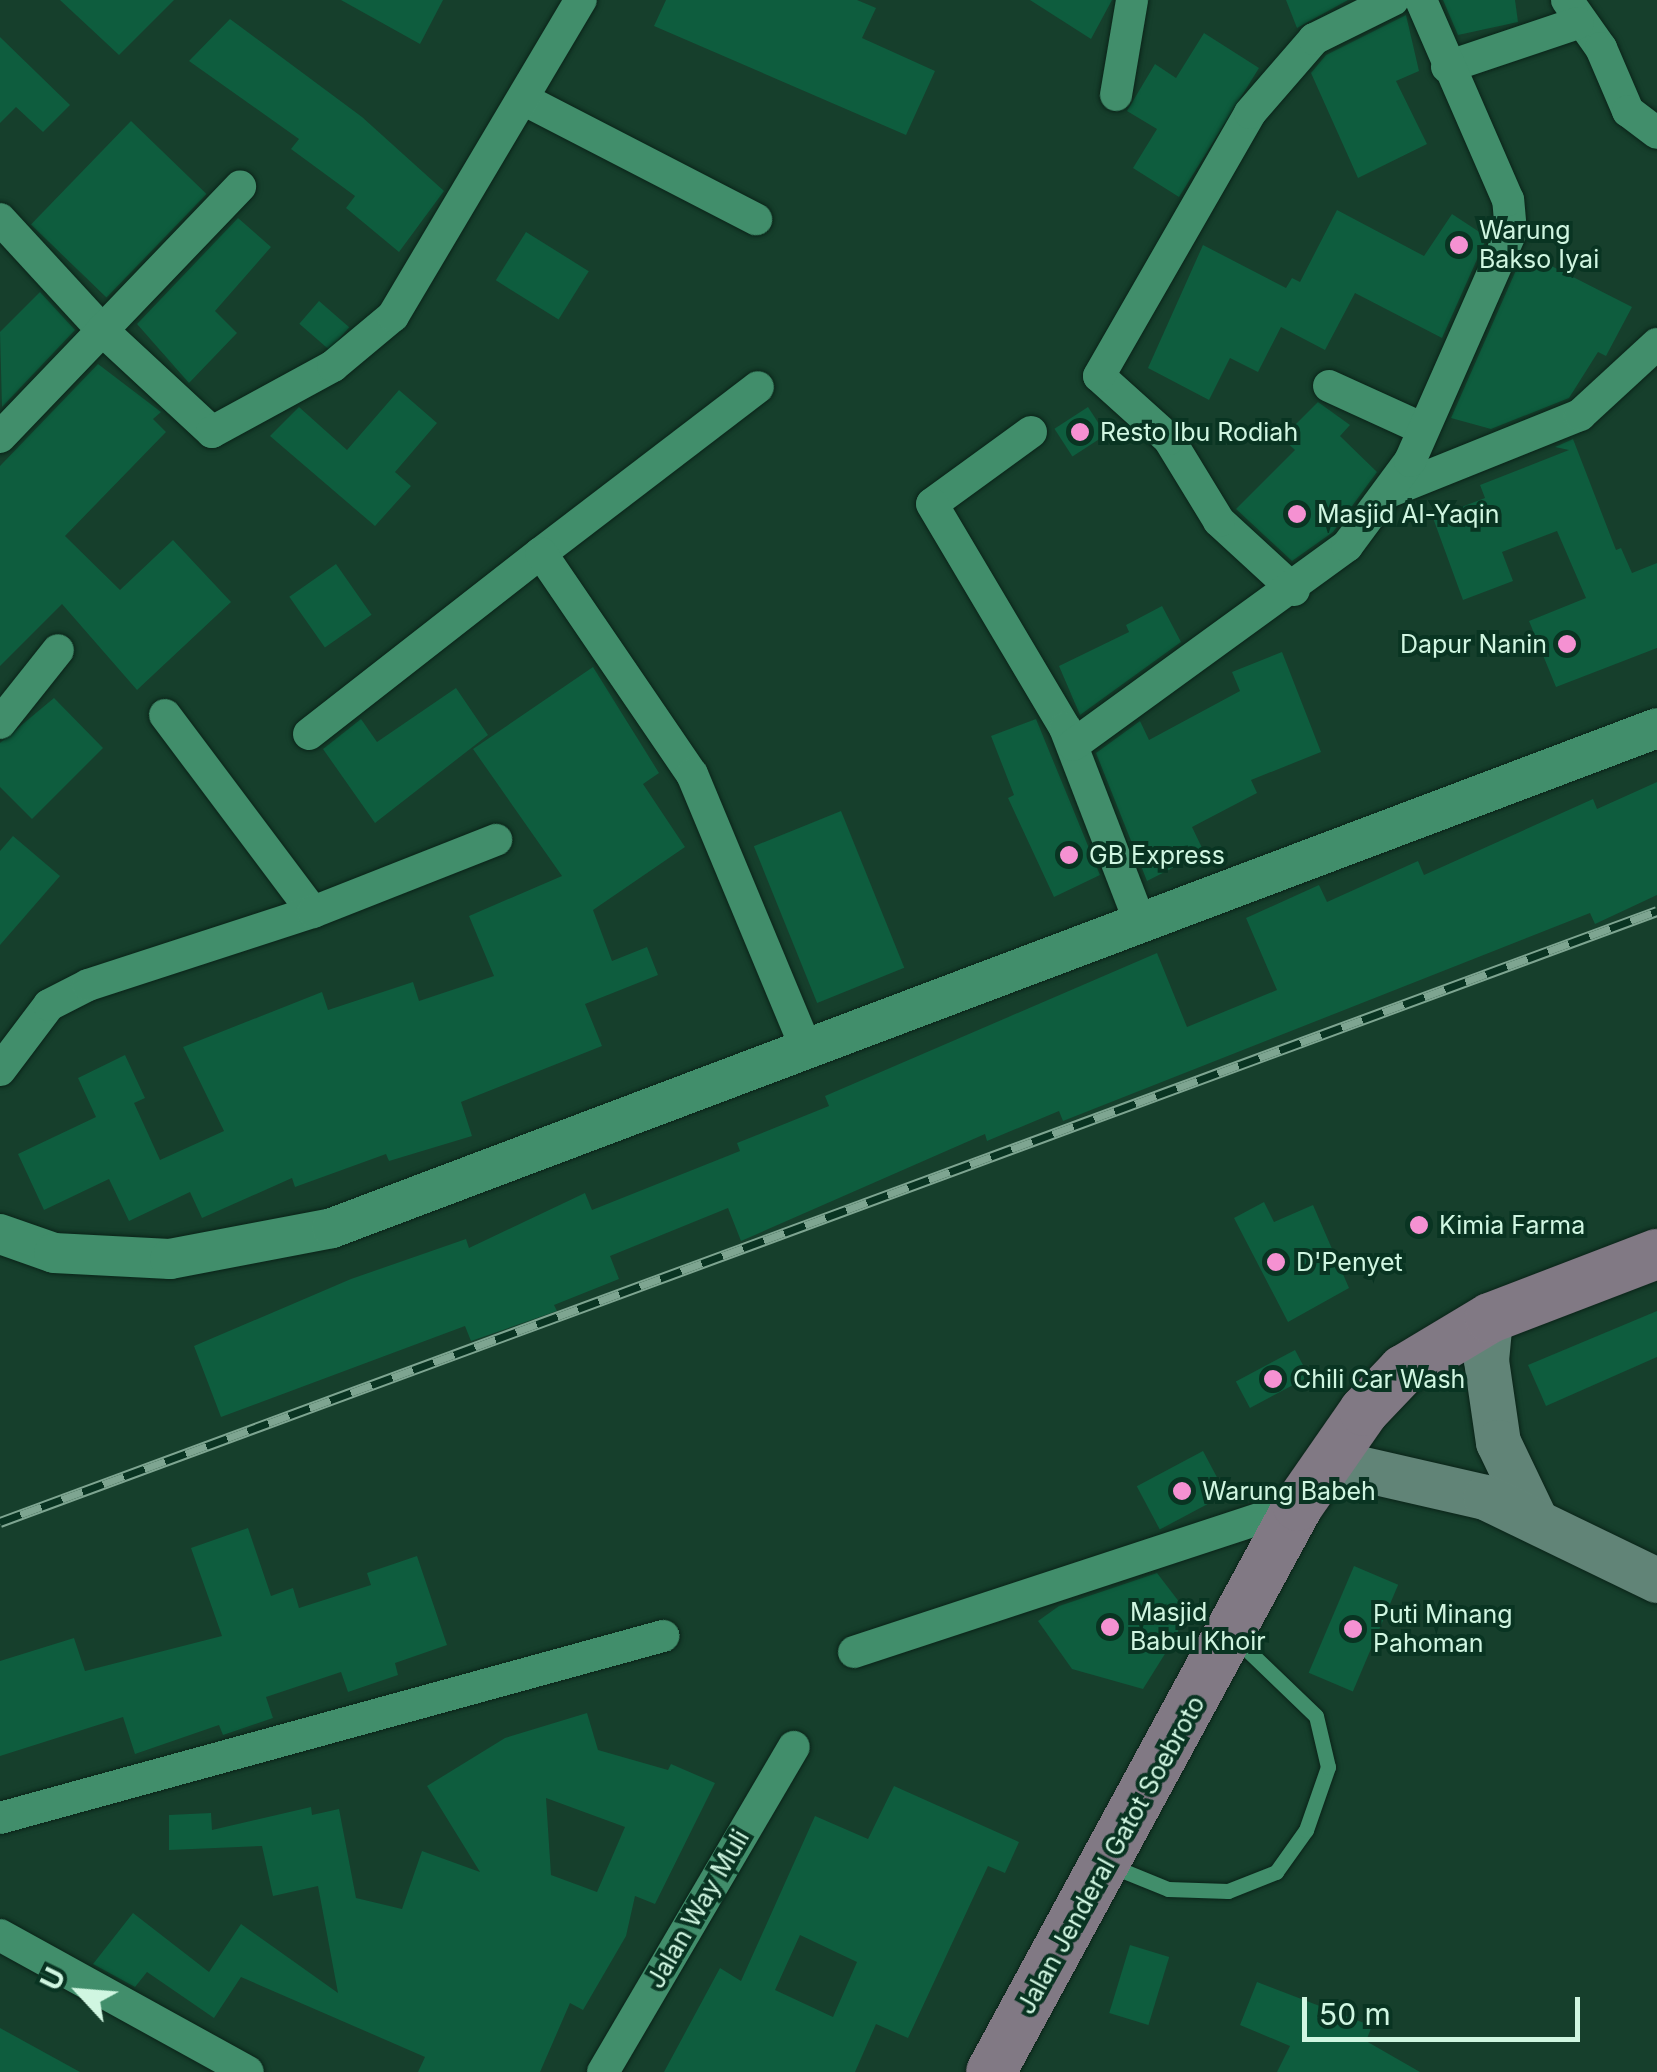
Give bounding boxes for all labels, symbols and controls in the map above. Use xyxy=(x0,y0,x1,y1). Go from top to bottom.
place label: Warung Bakso Iyai xyxy=(1479,216,1599,275)
marker: Warung Bakso Iyai xyxy=(1448,234,1470,256)
place label: Resto Ibu Rodiah xyxy=(1100,417,1298,447)
marker: Resto Ibu Rodiah xyxy=(1069,421,1091,443)
place label: Masjid Al-Yaqin xyxy=(1317,499,1499,529)
marker: Masjid Al-Yaqin xyxy=(1286,503,1308,525)
place label: Dapur Nanin xyxy=(1400,629,1547,659)
marker: Dapur Nanin xyxy=(1556,633,1578,655)
place label: GB Express xyxy=(1089,840,1225,870)
marker: GB Express xyxy=(1058,844,1080,866)
place label: Kimia Farma xyxy=(1439,1210,1585,1240)
marker: Kimia Farma xyxy=(1408,1214,1430,1236)
place label: D'Penyet xyxy=(1296,1247,1403,1277)
marker: D'Penyet xyxy=(1265,1251,1287,1273)
place label: Chili Car Wash xyxy=(1293,1364,1465,1394)
marker: Chili Car Wash xyxy=(1262,1368,1284,1390)
place label: Warung Babeh xyxy=(1202,1476,1376,1506)
marker: Warung Babeh xyxy=(1171,1480,1193,1502)
place label: Masjid Babul Khoir xyxy=(1130,1598,1266,1657)
place label: Puti Minang Pahoman xyxy=(1373,1600,1513,1659)
marker: Masjid Babul Khoir xyxy=(1099,1616,1121,1638)
marker: Puti Minang Pahoman xyxy=(1342,1618,1364,1640)
street label: Jalan Jenderal Gatot Soebroto xyxy=(1011,1691,1211,2019)
street label: Jalan Way Muli xyxy=(641,1825,755,1993)
north arrow xyxy=(30,1942,130,2042)
text: U xyxy=(33,1962,73,1996)
scale bar xyxy=(1307,1977,1584,2039)
text: 50 m xyxy=(1319,1996,1391,2032)

